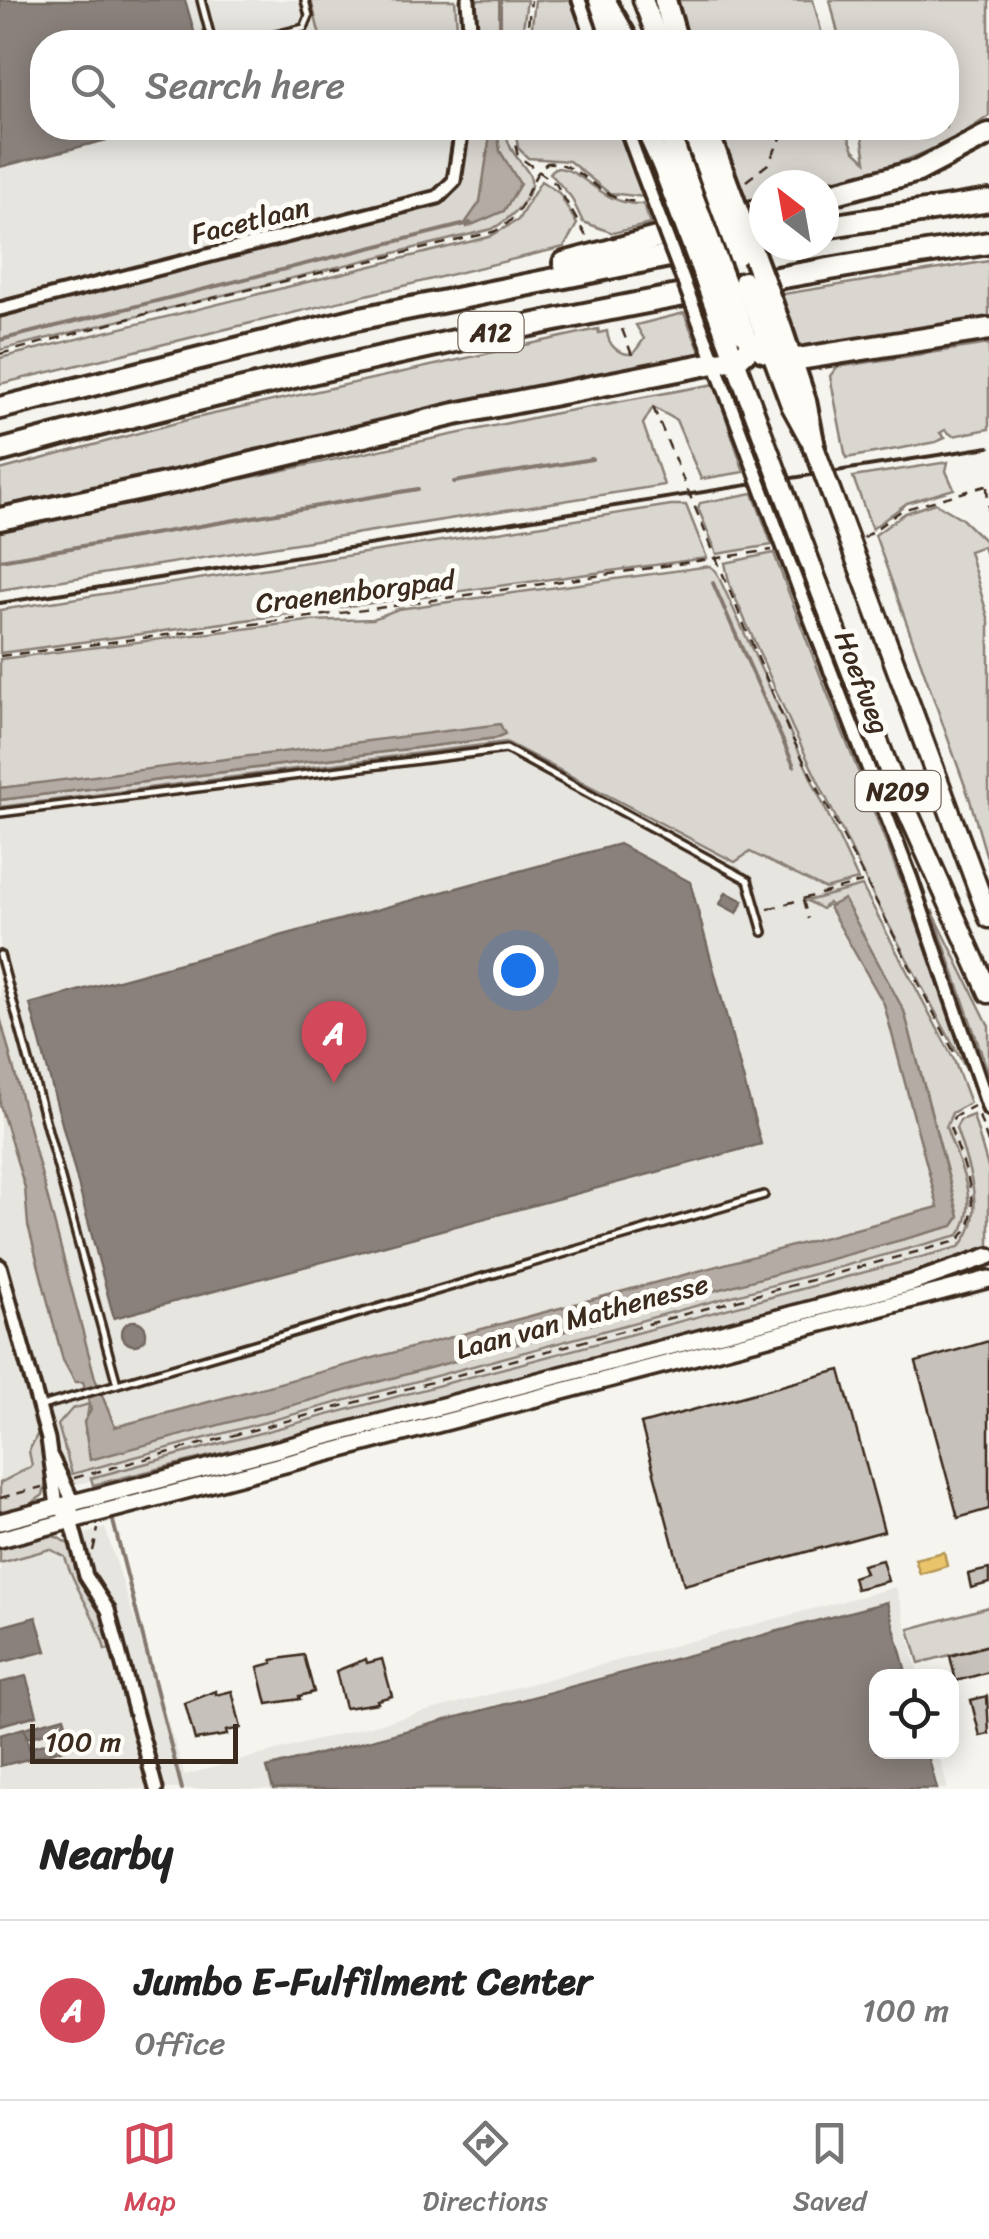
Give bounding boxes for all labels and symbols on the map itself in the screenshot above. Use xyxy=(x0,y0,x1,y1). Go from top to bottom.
north arrow xyxy=(749,170,839,260)
street label: Facetlaan xyxy=(185,182,315,259)
road number: A12 xyxy=(458,312,524,352)
street label: Craenenborgpad xyxy=(253,555,460,628)
street label: Hoefweg xyxy=(820,623,905,741)
road number: N209 xyxy=(856,771,940,811)
your location xyxy=(493,945,544,996)
pin: A xyxy=(302,1000,366,1083)
street label: Laan van Mathenesse xyxy=(450,1259,714,1374)
scale bar xyxy=(30,1719,238,1764)

